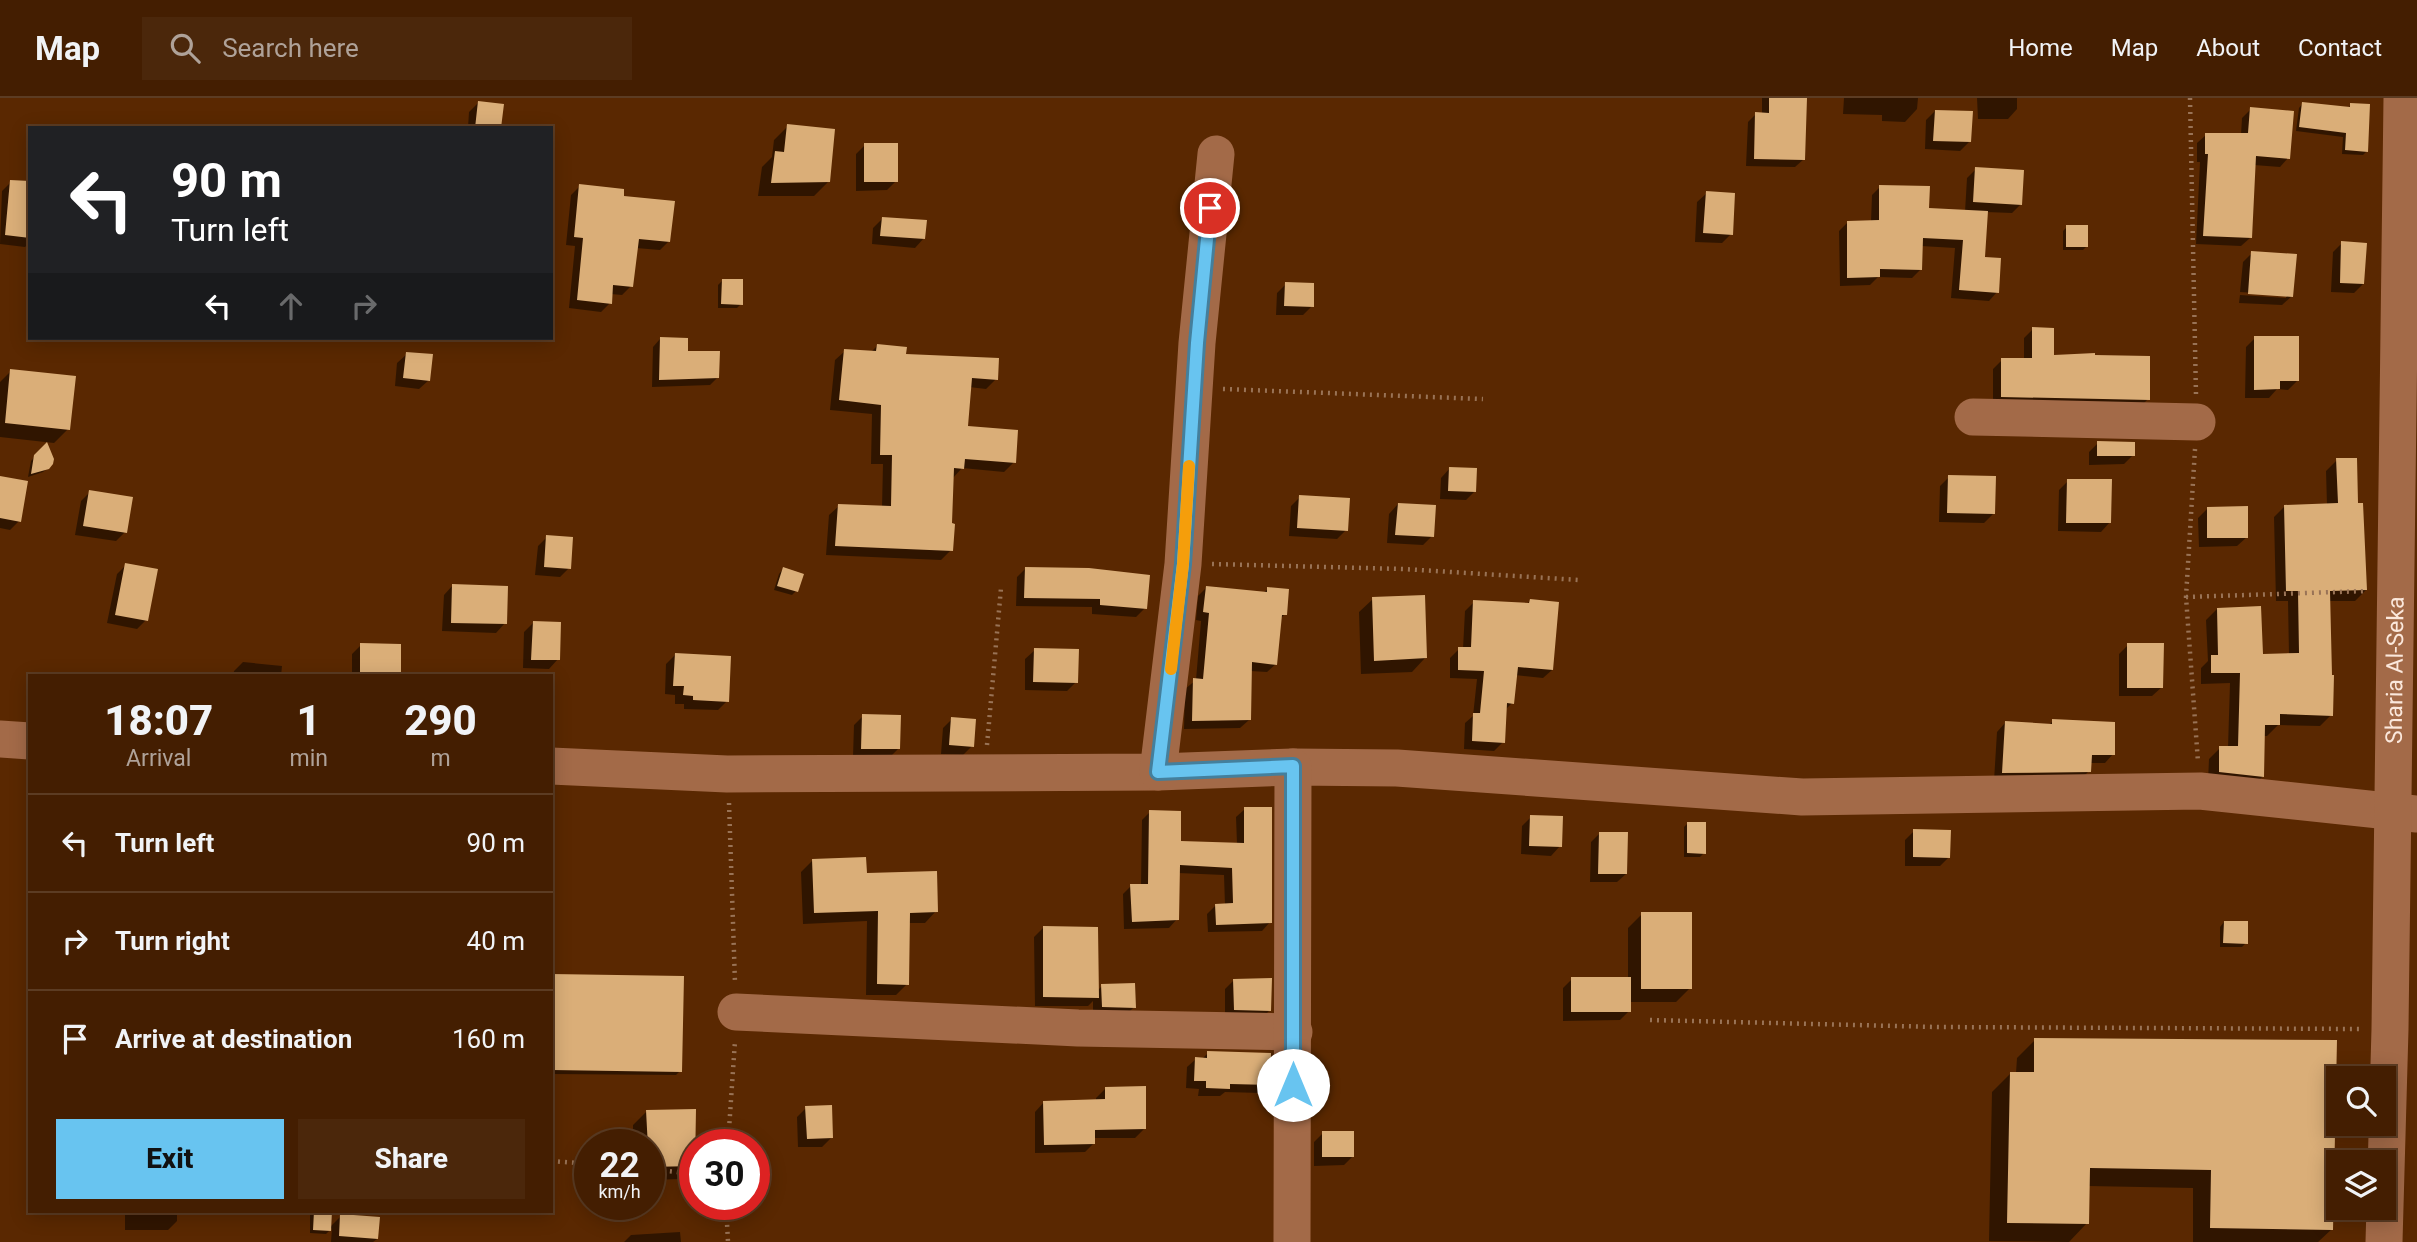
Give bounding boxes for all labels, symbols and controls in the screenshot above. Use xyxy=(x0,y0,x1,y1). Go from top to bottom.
search box xyxy=(142,17,632,80)
text: Map xyxy=(35,29,100,68)
icon: search xyxy=(166,29,204,67)
text: Search here xyxy=(222,33,359,63)
text: Home xyxy=(2008,34,2073,62)
text: Map xyxy=(2111,34,2158,62)
text: About xyxy=(2196,34,2260,62)
text: Contact xyxy=(2298,34,2382,62)
text: 90 m xyxy=(171,152,282,209)
icon: left xyxy=(56,154,147,245)
pin xyxy=(1180,178,1240,238)
icon: arrive xyxy=(1191,189,1229,227)
text: Turn left xyxy=(171,211,289,249)
icon: left xyxy=(199,287,237,325)
icon: ahead xyxy=(272,287,310,325)
icon: right xyxy=(345,287,383,325)
street label: Sharia Al-Seka xyxy=(2381,596,2410,744)
text: 18:07 xyxy=(104,696,213,745)
text: 1 xyxy=(297,696,321,745)
text: 290 xyxy=(404,696,477,745)
text: Arrival xyxy=(126,745,191,772)
text: min xyxy=(289,745,328,772)
text: m xyxy=(430,745,451,772)
icon: left xyxy=(56,824,94,862)
text: Turn left xyxy=(115,828,214,858)
text: 90 m xyxy=(467,828,525,858)
icon: right xyxy=(56,922,94,960)
text: Turn right xyxy=(115,926,230,956)
text: 40 m xyxy=(467,926,525,956)
icon: arrive xyxy=(56,1020,94,1058)
text: Arrive at destination xyxy=(115,1024,352,1054)
text: 160 m xyxy=(452,1024,525,1054)
position arrow xyxy=(1256,1048,1330,1122)
map controls xyxy=(2326,1066,2396,1220)
button: search xyxy=(2326,1066,2396,1136)
button: Exit xyxy=(56,1119,284,1199)
button: Share xyxy=(298,1119,525,1199)
speed limit sign: 30 xyxy=(679,1129,770,1220)
text: 22 xyxy=(599,1145,640,1186)
button: layers xyxy=(2326,1150,2396,1220)
text: km/h xyxy=(598,1181,641,1202)

